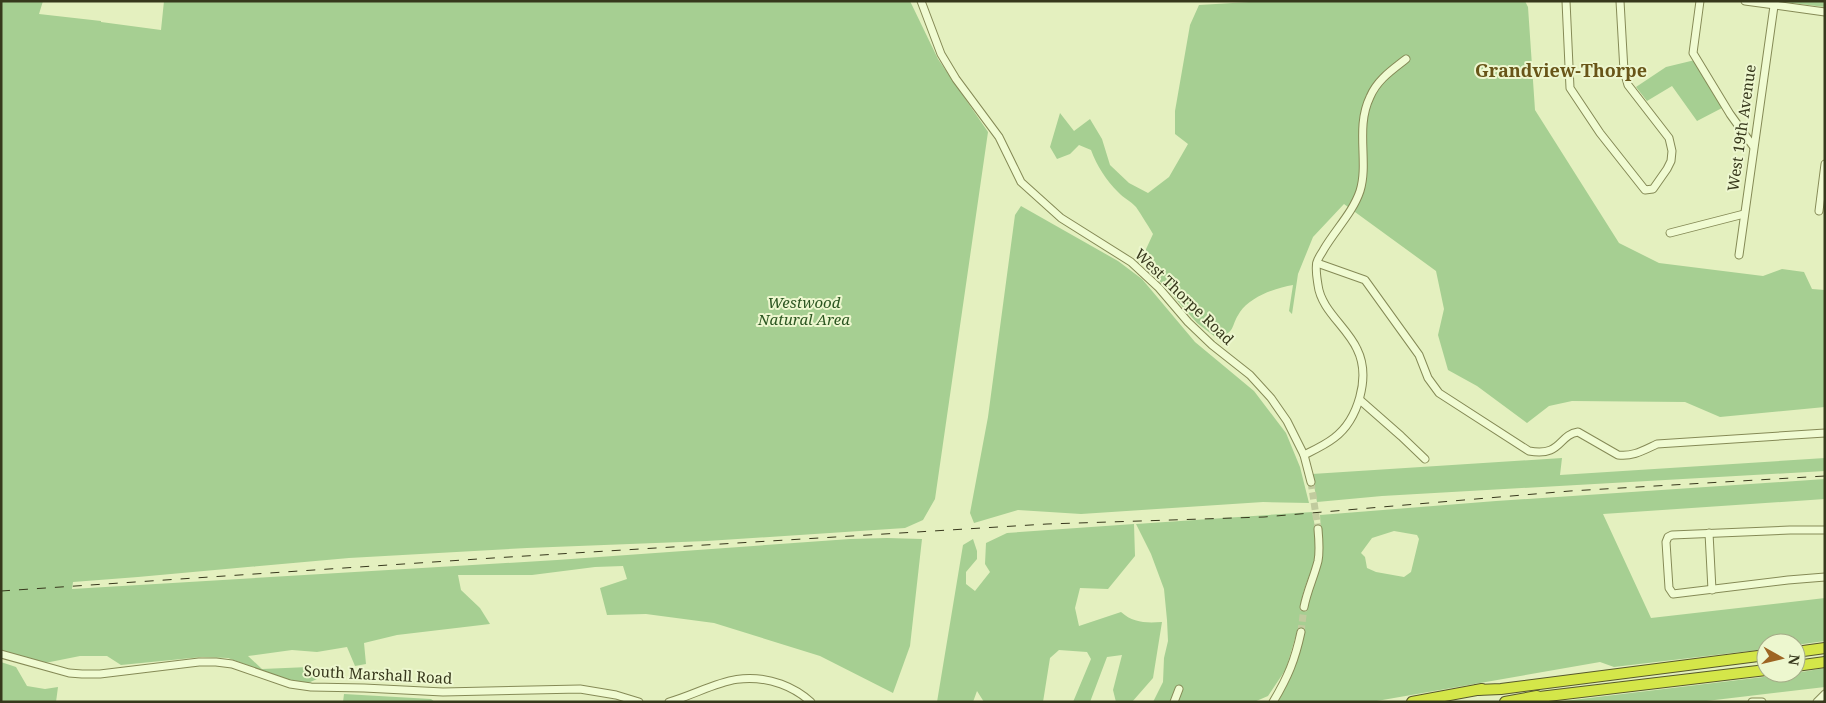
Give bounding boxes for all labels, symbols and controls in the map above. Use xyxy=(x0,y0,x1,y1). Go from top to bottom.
district label: Grandview-Thorpe xyxy=(1475,58,1647,82)
street label: West 19th Avenue xyxy=(1722,63,1760,193)
street label: West Thorpe Road xyxy=(1131,244,1239,349)
park label: Westwood Natural Area xyxy=(757,292,850,329)
north arrow xyxy=(1756,633,1806,683)
text: N xyxy=(1784,653,1805,667)
street label: South Marshall Road xyxy=(303,660,453,688)

